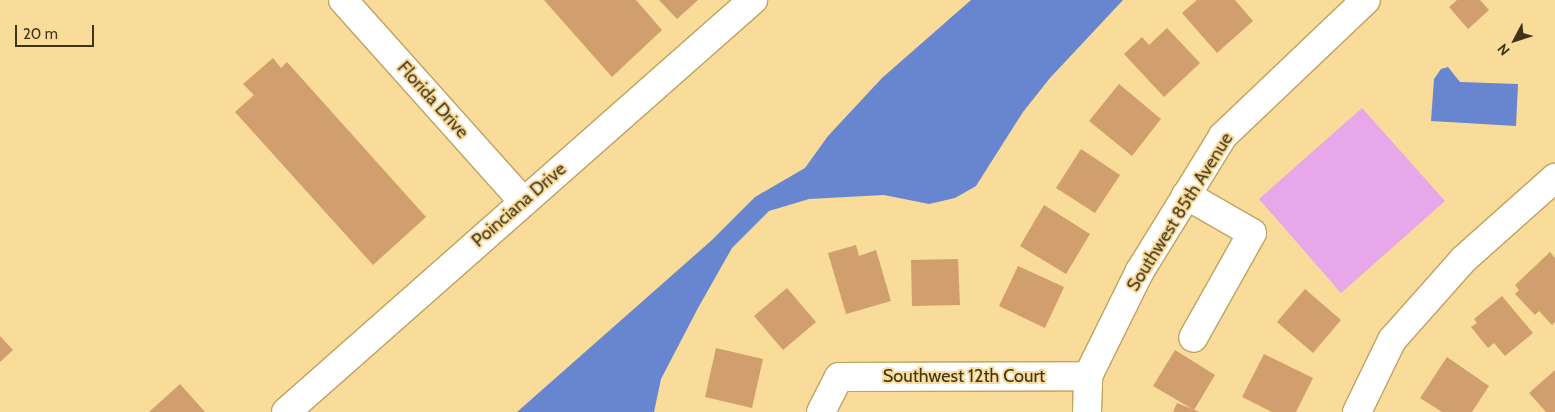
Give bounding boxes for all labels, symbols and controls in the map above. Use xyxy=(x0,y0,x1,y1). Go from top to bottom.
scale bar xyxy=(18,15,96,47)
north arrow xyxy=(1490,15,1540,65)
text: 20 m xyxy=(23,25,58,43)
text: N xyxy=(1493,40,1514,59)
street label: Florida Drive xyxy=(393,57,473,143)
street label: Southwest 85th Avenue xyxy=(1122,129,1238,295)
street label: Poinciana Drive xyxy=(468,158,570,252)
street label: Southwest 12th Court xyxy=(883,365,1045,387)

